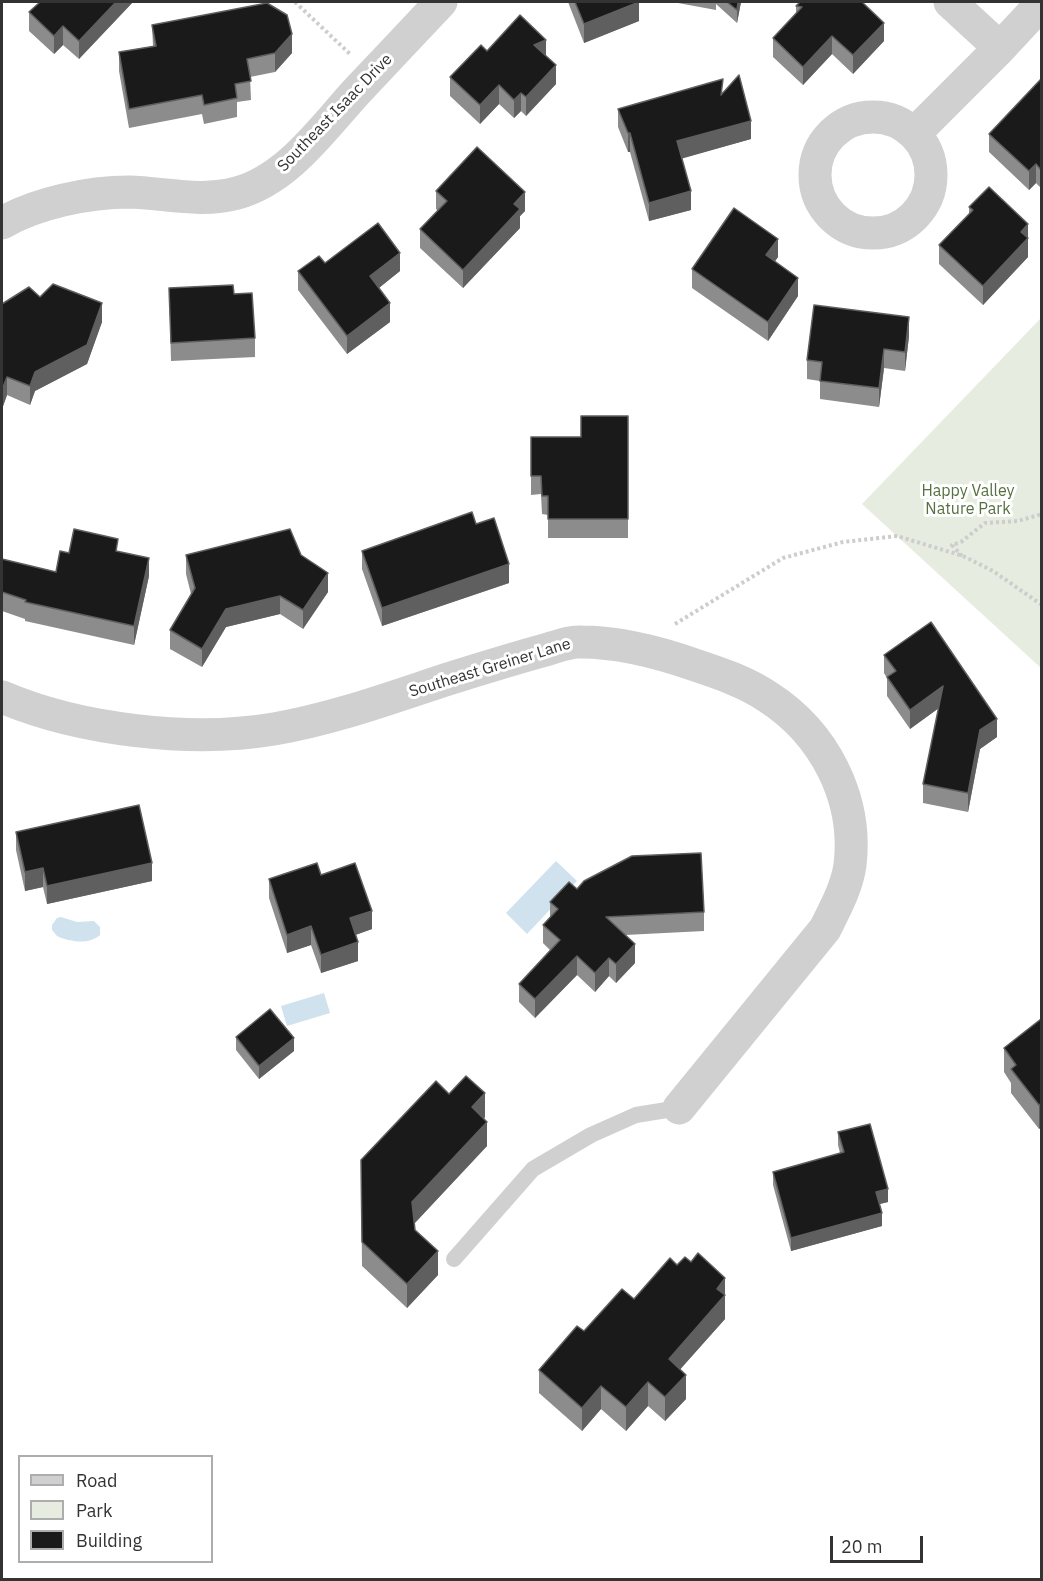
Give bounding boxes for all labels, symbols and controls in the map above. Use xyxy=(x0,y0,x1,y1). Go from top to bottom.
street label: Southeast Isaac Drive xyxy=(274,50,396,176)
park label: Happy Valley Nature Park xyxy=(921,481,1015,519)
street label: Southeast Greiner Lane xyxy=(407,634,573,702)
legend xyxy=(18,1455,213,1563)
text: Road xyxy=(76,1469,117,1492)
text: Park xyxy=(76,1499,112,1522)
scale bar xyxy=(833,1524,926,1562)
text: Building xyxy=(76,1529,142,1552)
text: 20 m xyxy=(841,1535,883,1558)

